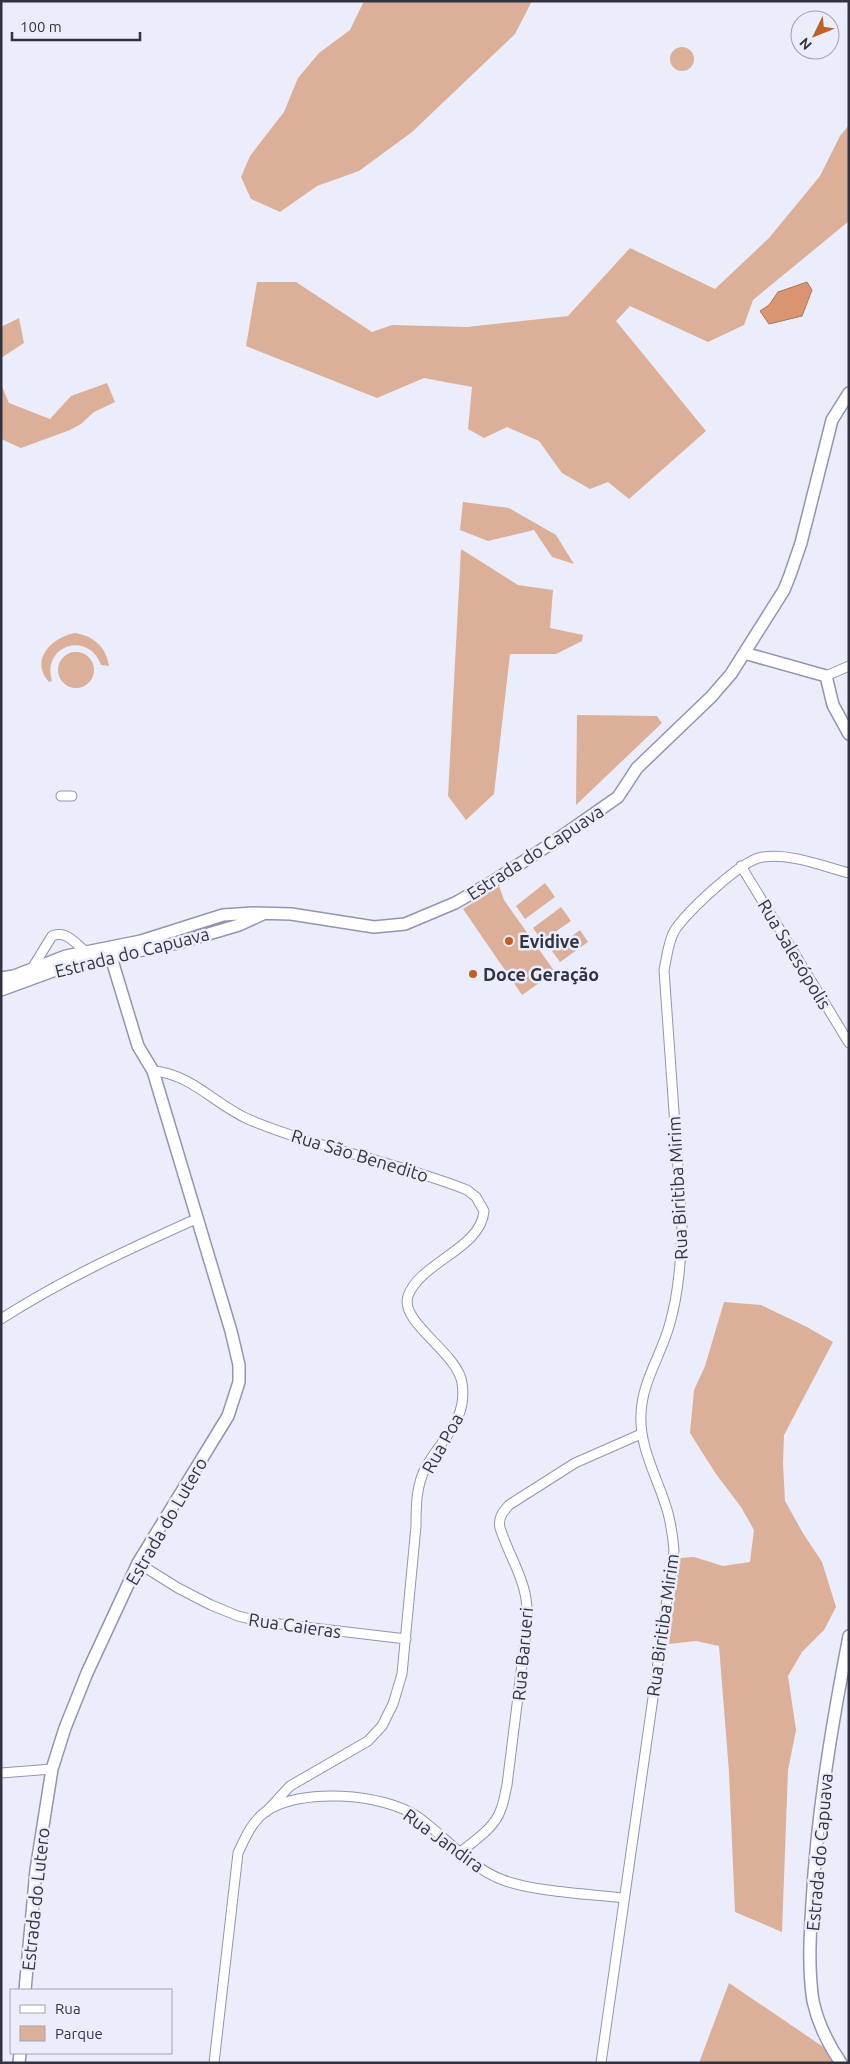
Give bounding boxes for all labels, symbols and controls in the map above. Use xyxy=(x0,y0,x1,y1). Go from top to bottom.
scale bar xyxy=(12,10,140,42)
north arrow xyxy=(790,10,840,60)
text: 100 m xyxy=(20,18,62,35)
text: N xyxy=(796,35,815,53)
street label: Estrada do Capuava xyxy=(463,800,607,904)
street label: Rua Salesópolis xyxy=(754,895,836,1013)
street label: Estrada do Capuava xyxy=(53,923,211,981)
place label: Evidive xyxy=(519,931,580,951)
marker: Evidive xyxy=(503,935,515,947)
place label: Doce Geração xyxy=(483,964,599,985)
marker: Doce Geração xyxy=(467,968,479,980)
street label: Rua Biritiba Mirim xyxy=(663,1116,691,1260)
street label: Rua São Benedito xyxy=(289,1125,431,1185)
street label: Rua Poa xyxy=(417,1410,467,1476)
street label: Estrada do Lutero xyxy=(121,1454,211,1588)
street label: Rua Biritiba Mirim xyxy=(642,1552,682,1698)
street label: Rua Barueri xyxy=(508,1606,536,1702)
street label: Rua Caieras xyxy=(247,1609,343,1641)
street label: Estrada do Capuava xyxy=(802,1772,836,1932)
street label: Rua Jandira xyxy=(400,1804,488,1876)
street label: Estrada do Lutero xyxy=(18,1826,52,1972)
legend xyxy=(10,1989,172,2054)
text: Rua xyxy=(55,2000,81,2017)
text: Parque xyxy=(55,2025,103,2042)

